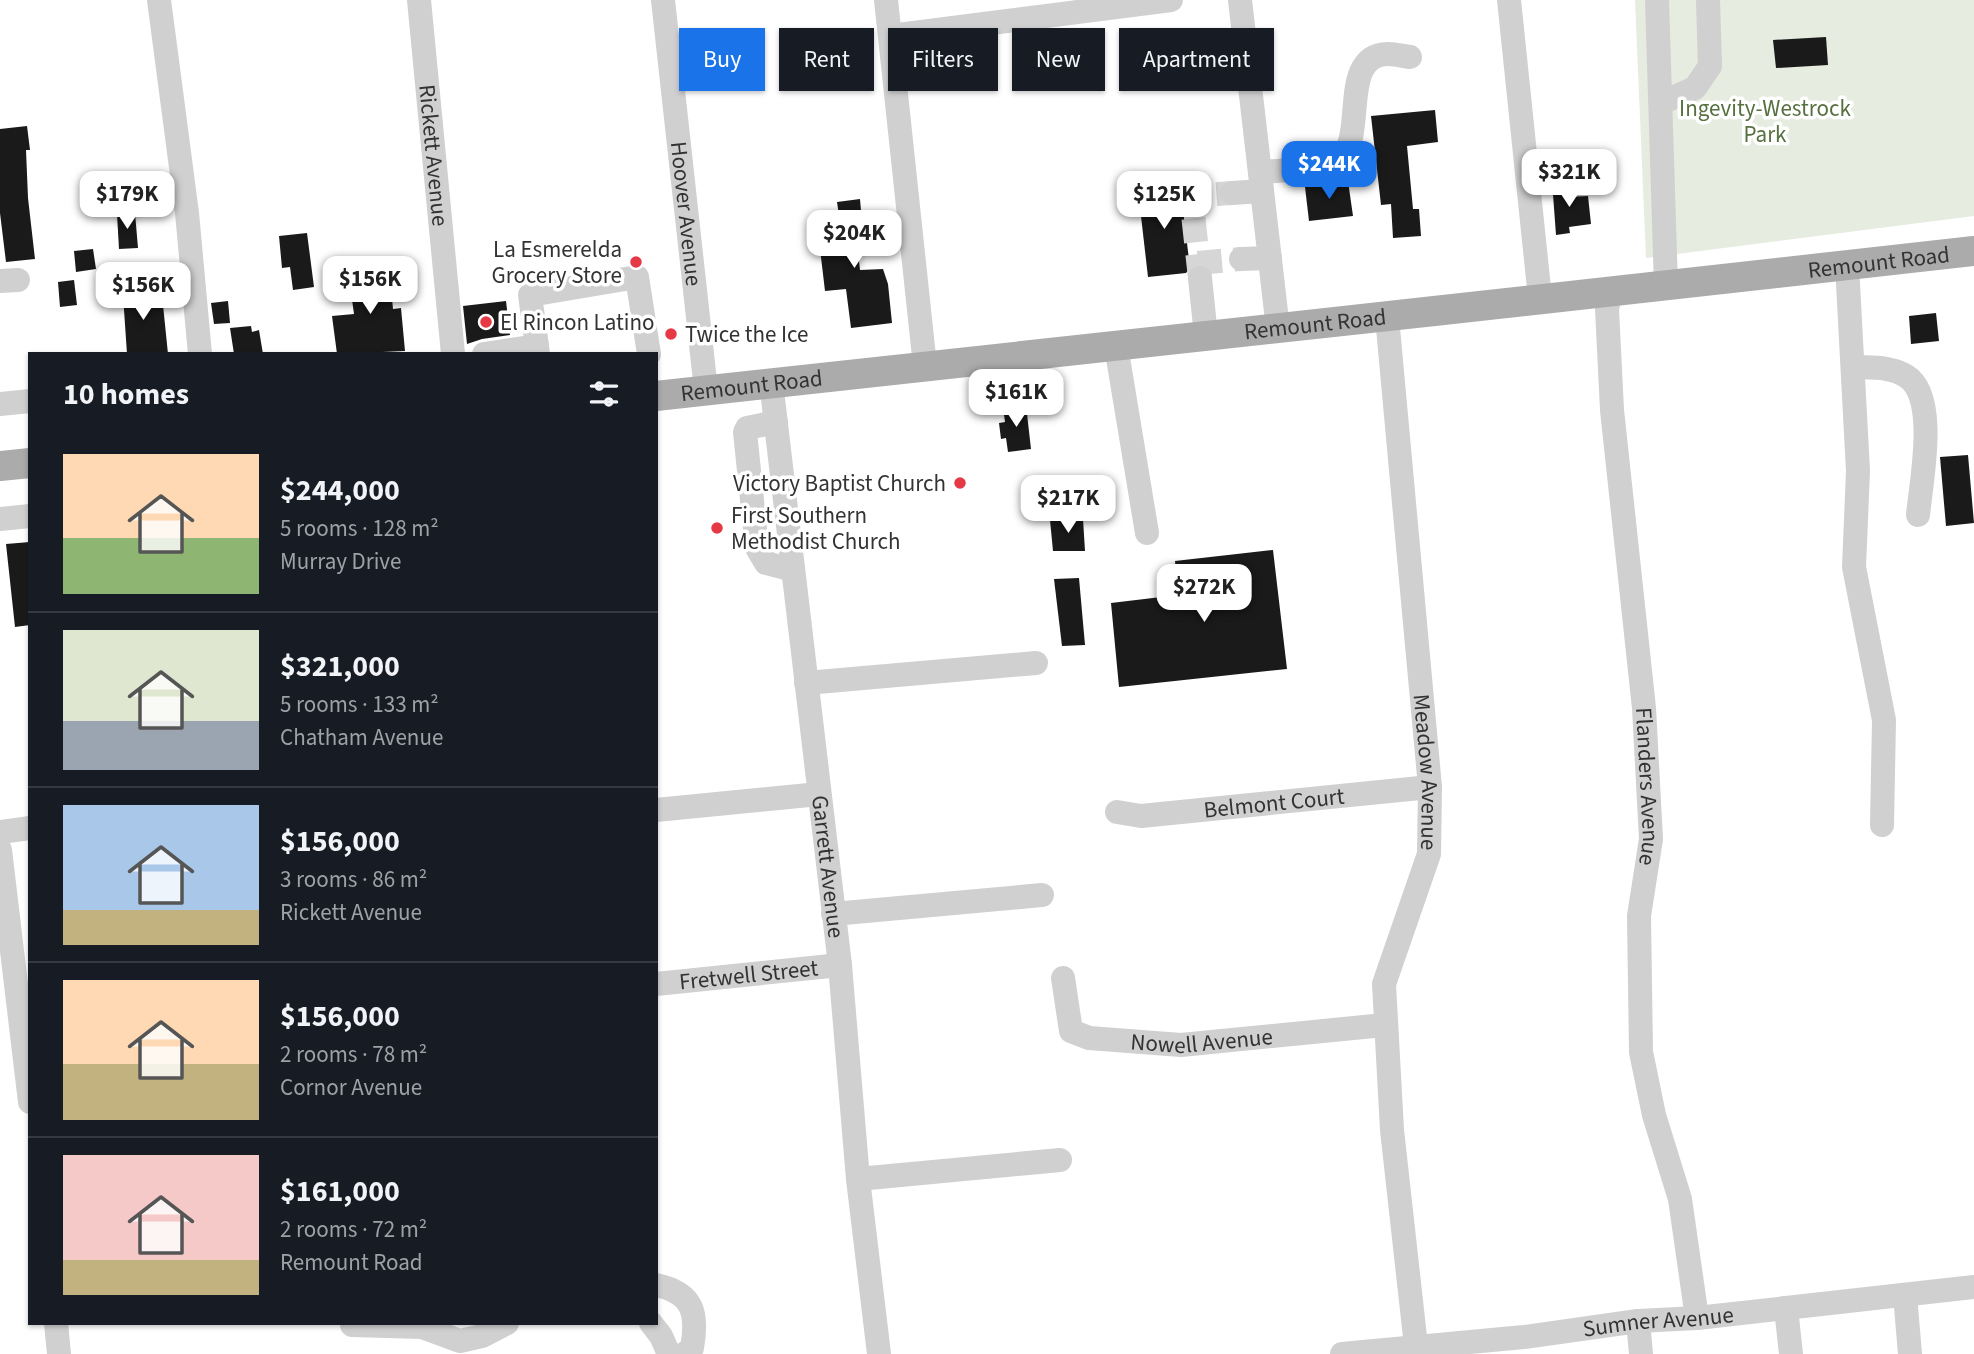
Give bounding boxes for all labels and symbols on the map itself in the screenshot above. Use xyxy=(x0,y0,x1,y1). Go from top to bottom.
street label: Rickett Avenue xyxy=(410,83,457,228)
park label: Ingevity-Westrock Park xyxy=(1679,92,1852,151)
street label: Hoover Avenue xyxy=(662,140,710,288)
pin: $244K xyxy=(1280,142,1378,201)
pin: $321K xyxy=(1520,150,1618,209)
pin: $179K xyxy=(78,172,176,231)
pin: $125K xyxy=(1115,172,1213,231)
pin: $204K xyxy=(805,210,903,270)
place label: La Esmerelda Grocery Store xyxy=(491,233,622,292)
street label: Remount Road xyxy=(1806,238,1952,287)
marker: La Esmerelda Grocery Store xyxy=(628,254,644,270)
pin: $156K xyxy=(321,256,419,316)
pin: $156K xyxy=(94,262,192,322)
street label: Remount Road xyxy=(1242,300,1388,348)
place label: El Rincon Latino xyxy=(500,306,655,339)
marker: El Rincon Latino xyxy=(478,314,494,330)
place label: Twice the Ice xyxy=(685,318,809,351)
marker: Twice the Ice xyxy=(663,326,679,342)
street label: Remount Road xyxy=(679,361,824,410)
pin: $161K xyxy=(967,370,1065,429)
place label: Victory Baptist Church xyxy=(733,467,946,500)
marker: Victory Baptist Church xyxy=(952,475,968,491)
pin: $217K xyxy=(1019,476,1117,535)
place label: First Southern Methodist Church xyxy=(731,499,901,558)
marker: First Southern Methodist Church xyxy=(709,520,725,536)
pin: $272K xyxy=(1155,564,1253,624)
street label: Meadow Avenue xyxy=(1405,693,1446,851)
street label: Flanders Avenue xyxy=(1627,706,1667,868)
street label: Belmont Court xyxy=(1202,780,1346,827)
street label: Garrett Avenue xyxy=(803,794,853,940)
street label: Fretwell Street xyxy=(677,951,820,999)
street label: Nowell Avenue xyxy=(1129,1020,1274,1062)
street label: Sumner Avenue xyxy=(1581,1298,1735,1346)

